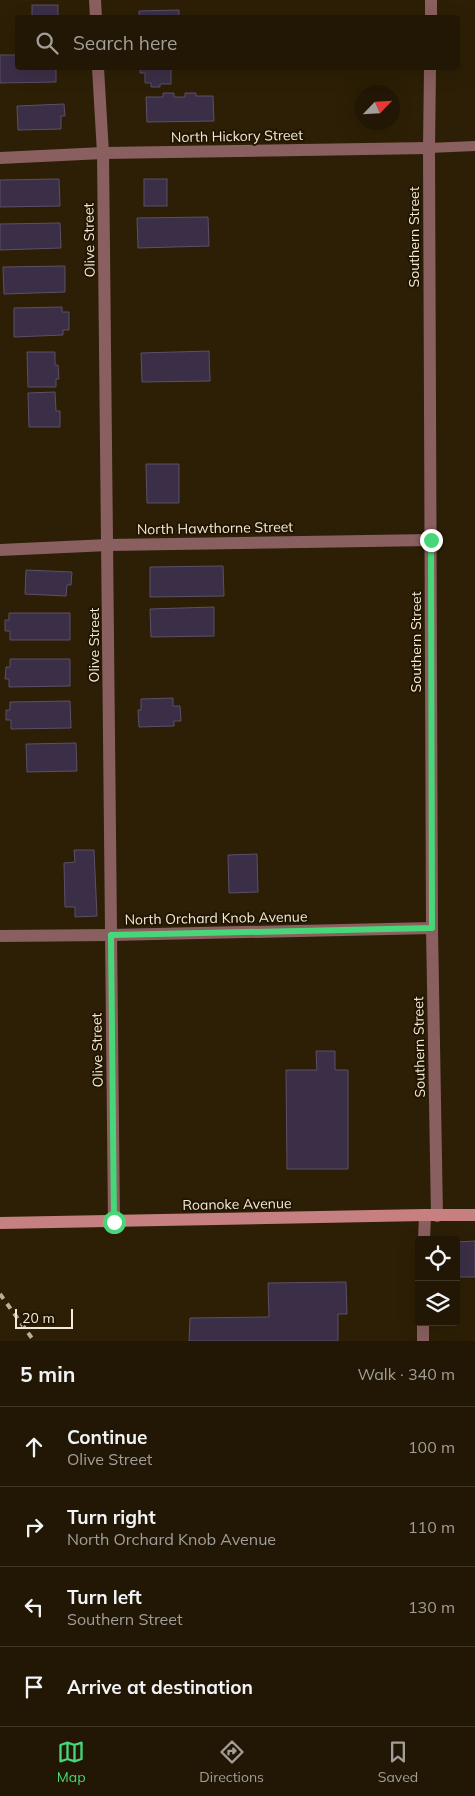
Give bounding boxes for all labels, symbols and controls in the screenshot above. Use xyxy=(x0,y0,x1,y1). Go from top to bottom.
search box xyxy=(15,15,460,70)
icon: search xyxy=(33,29,61,57)
text: Search here xyxy=(73,31,177,55)
north arrow xyxy=(355,85,400,130)
street label: North Hickory Street xyxy=(171,126,303,146)
street label: Southern Street xyxy=(405,186,423,288)
street label: Olive Street xyxy=(79,202,99,278)
street label: North Hawthorne Street xyxy=(137,518,293,538)
route end xyxy=(420,529,443,552)
street label: Southern Street xyxy=(407,591,425,693)
street label: Olive Street xyxy=(85,608,103,682)
street label: North Orchard Knob Avenue xyxy=(124,907,308,929)
street label: Southern Street xyxy=(409,996,429,1098)
street label: Olive Street xyxy=(87,1012,107,1088)
street label: Roanoke Avenue xyxy=(182,1194,292,1214)
route start xyxy=(103,1211,126,1234)
map controls xyxy=(415,1236,460,1326)
button: locate xyxy=(415,1236,460,1281)
button: layers xyxy=(415,1281,460,1326)
scale bar xyxy=(15,1306,72,1329)
text: 20 m xyxy=(22,1309,55,1327)
text: 5 min xyxy=(20,1361,75,1387)
text: Walk · 340 m xyxy=(357,1364,455,1384)
text: Continue xyxy=(67,1425,147,1449)
icon: ahead xyxy=(20,1433,48,1461)
text: 100 m xyxy=(408,1437,455,1457)
text: Olive Street xyxy=(67,1449,152,1469)
text: Turn right xyxy=(67,1505,156,1529)
icon: right xyxy=(20,1513,48,1541)
text: 110 m xyxy=(408,1517,455,1537)
text: North Orchard Knob Avenue xyxy=(67,1529,276,1549)
text: Turn left xyxy=(67,1585,142,1609)
icon: left xyxy=(20,1593,48,1621)
text: 130 m xyxy=(408,1597,455,1617)
text: Southern Street xyxy=(67,1609,183,1629)
icon: arrive xyxy=(20,1673,48,1701)
text: Arrive at destination xyxy=(67,1675,253,1699)
tab: Map xyxy=(57,1738,86,1786)
tab: Directions xyxy=(199,1738,264,1786)
tab: Saved xyxy=(378,1738,418,1786)

